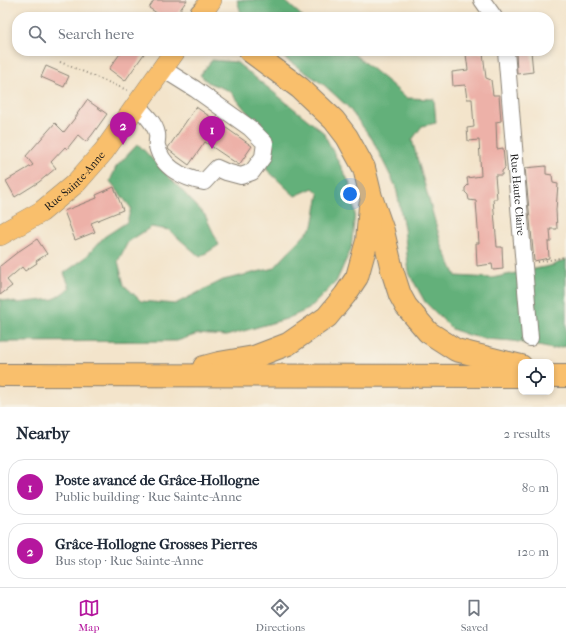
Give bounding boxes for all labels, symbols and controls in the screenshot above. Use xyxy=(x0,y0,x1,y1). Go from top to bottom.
search box xyxy=(12,12,554,56)
icon: search xyxy=(26,23,48,45)
text: Search here xyxy=(58,25,134,43)
pin: 2 xyxy=(110,112,136,145)
pin: 1 xyxy=(199,116,225,149)
street label: Rue Sainte-Anne xyxy=(42,148,108,213)
street label: Rue Haute Claire xyxy=(508,153,528,237)
your location xyxy=(340,184,360,204)
map controls xyxy=(518,359,554,395)
button: locate xyxy=(518,359,554,395)
text: Nearby xyxy=(16,423,70,443)
text: 2 results xyxy=(504,426,550,441)
text: Poste avancé de Grâce-Hollogne xyxy=(55,471,259,489)
text: 1 xyxy=(28,480,32,495)
text: 80 m xyxy=(522,480,549,495)
text: Public building · Rue Sainte-Anne xyxy=(55,489,242,504)
text: Grâce-Hollogne Grosses Pierres xyxy=(55,535,257,553)
text: 2 xyxy=(27,544,33,559)
text: 120 m xyxy=(517,544,549,559)
text: Bus stop · Rue Sainte-Anne xyxy=(55,553,204,568)
tab: Map xyxy=(78,597,100,634)
tab: Directions xyxy=(256,597,305,634)
tab: Saved xyxy=(461,597,488,634)

